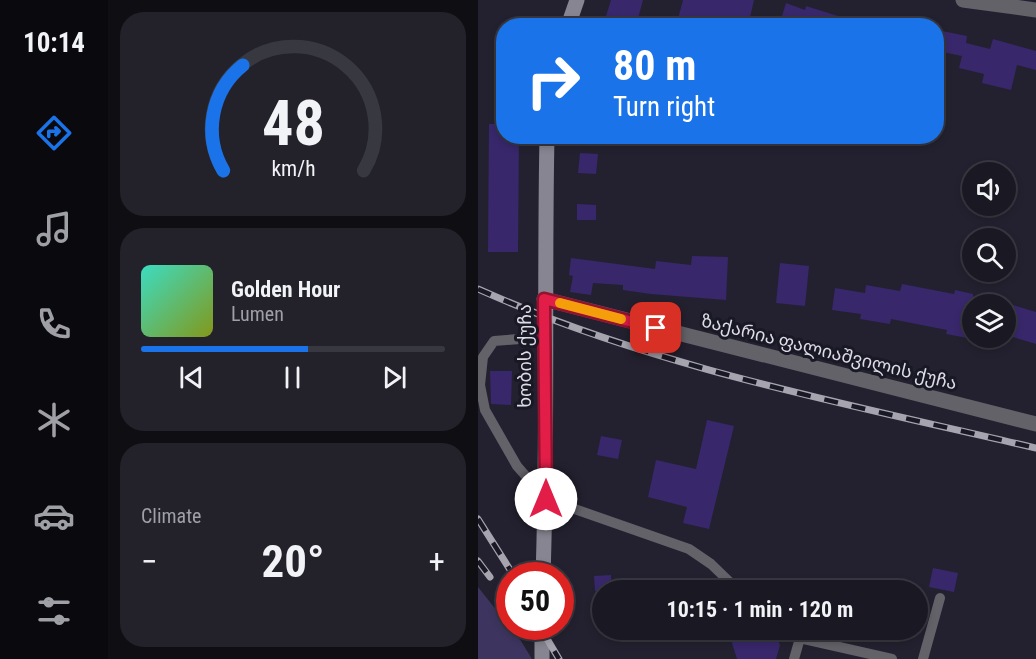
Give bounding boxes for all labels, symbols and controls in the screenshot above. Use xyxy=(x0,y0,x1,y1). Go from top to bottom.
text: 10:14 xyxy=(23,27,85,59)
text: 80 m xyxy=(613,41,696,90)
icon: right xyxy=(514,42,592,120)
text: 48 xyxy=(261,87,325,160)
text: Turn right xyxy=(613,91,715,123)
icon: directions xyxy=(33,112,75,154)
text: km/h xyxy=(271,156,315,181)
map controls xyxy=(962,162,1016,348)
button: sound xyxy=(962,162,1016,216)
icon: music xyxy=(33,208,75,250)
button: search xyxy=(962,228,1016,282)
text: Golden Hour xyxy=(231,277,340,302)
button: layers xyxy=(962,294,1016,348)
text: Lumen xyxy=(231,302,284,326)
pin xyxy=(630,302,681,353)
icon: phone xyxy=(33,303,75,345)
street label: ხობის ქუჩა xyxy=(514,304,536,408)
street label: ზაქარია ფალიაშვილის ქუჩა xyxy=(699,310,959,394)
icon: arrive xyxy=(639,311,672,344)
icon: previous xyxy=(175,361,208,394)
icon: pause xyxy=(276,361,309,394)
icon: next xyxy=(378,361,411,394)
icon: climate xyxy=(33,399,75,441)
position arrow xyxy=(514,467,578,531)
icon: car xyxy=(33,495,75,537)
text: Climate xyxy=(141,504,201,528)
text: 20° xyxy=(262,535,325,588)
text: − xyxy=(141,542,158,581)
text: + xyxy=(429,542,445,581)
speed limit sign: 50 xyxy=(496,562,574,640)
icon: filters xyxy=(33,590,75,632)
text: 10:15 · 1 min · 120 m xyxy=(667,597,853,622)

